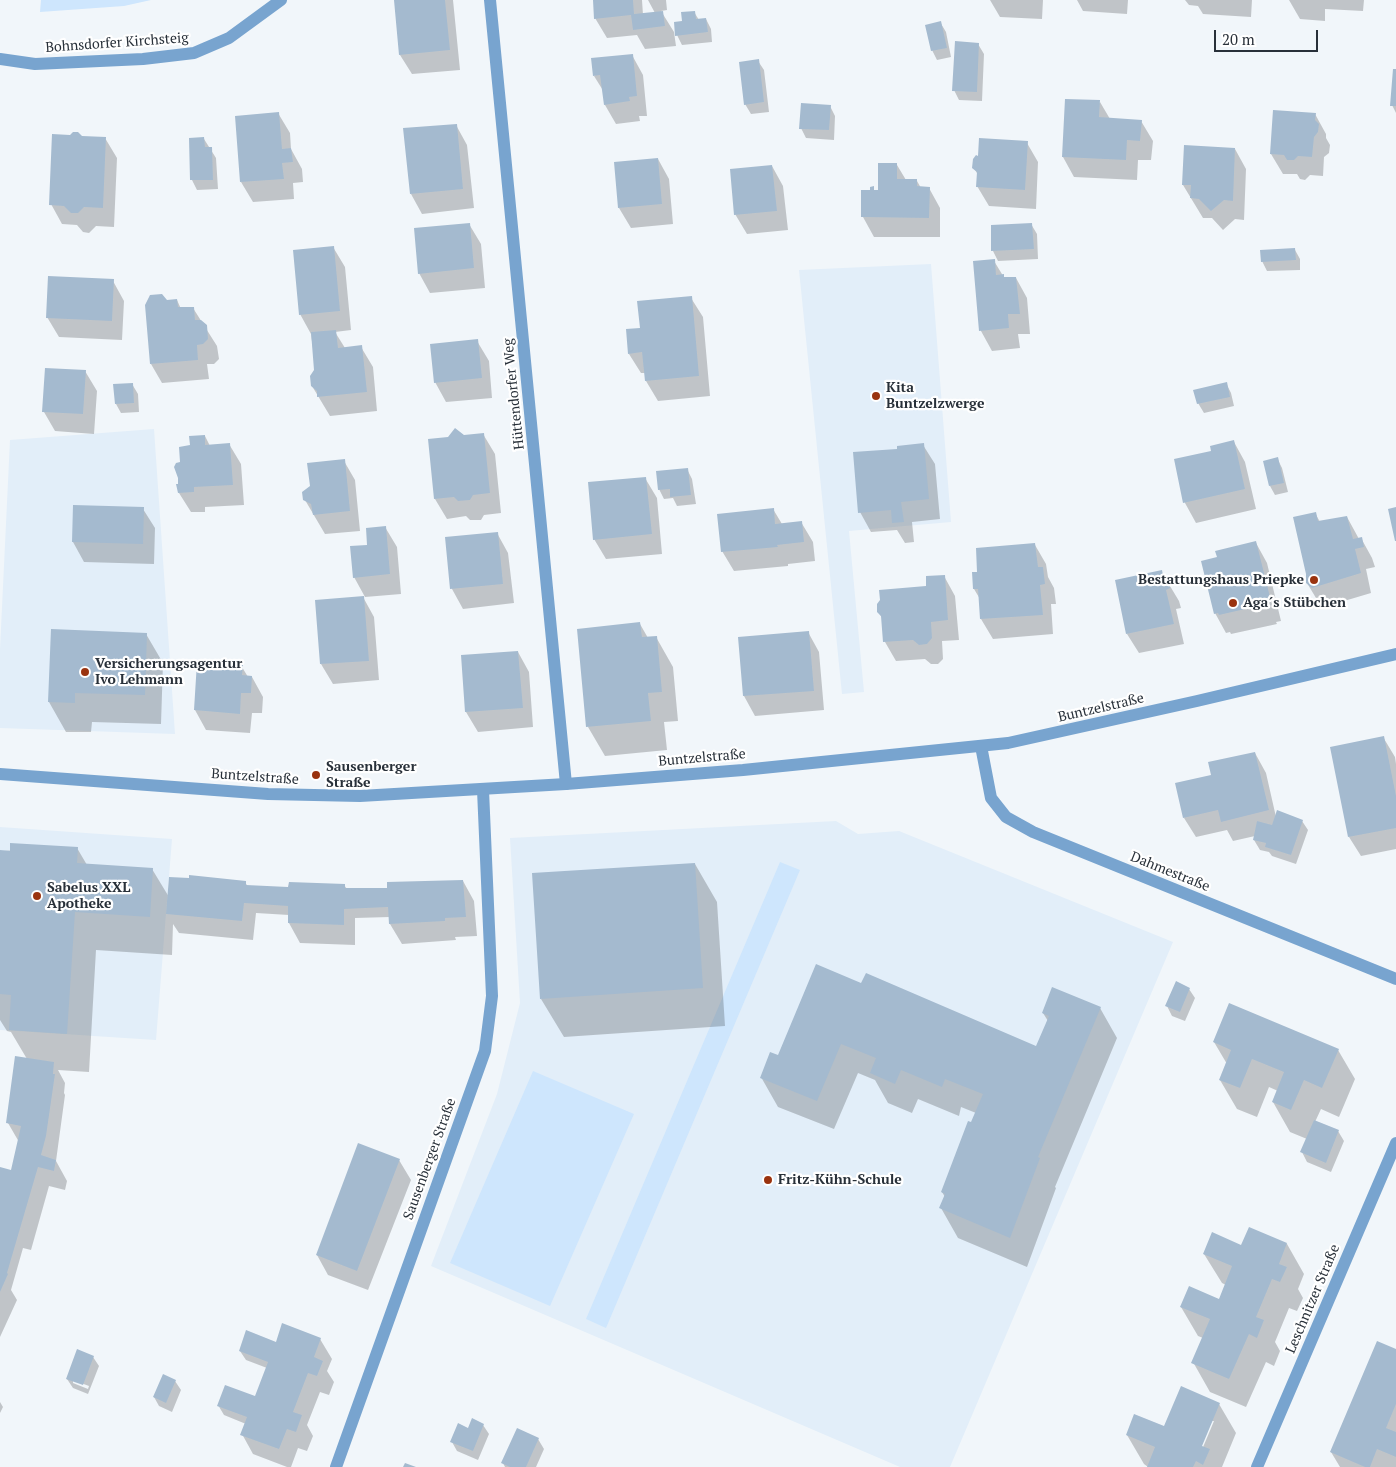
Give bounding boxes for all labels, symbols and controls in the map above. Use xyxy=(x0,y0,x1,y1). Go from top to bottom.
scale bar xyxy=(1216,20,1320,52)
text: 20 m xyxy=(1222,29,1255,49)
street label: Bohnsdorfer Kirchsteig xyxy=(45,30,189,56)
street label: Hüttendorfer Weg xyxy=(500,338,528,450)
place label: Kita Buntzelzwerge xyxy=(886,380,984,412)
marker: Kita Buntzelzwerge xyxy=(870,390,882,402)
place label: Bestattungshaus Priepke xyxy=(1138,572,1304,588)
marker: Bestattungshaus Priepke xyxy=(1308,574,1320,586)
place label: Aga´s Stübchen xyxy=(1243,595,1346,611)
marker: Aga´s Stübchen xyxy=(1227,597,1239,609)
place label: Versicherungsagentur Ivo Lehmann xyxy=(95,656,242,689)
marker: Versicherungsagentur Ivo Lehmann xyxy=(79,666,91,678)
street label: Buntzelstraße xyxy=(1056,690,1146,726)
street label: Buntzelstraße xyxy=(658,746,746,770)
place label: Sausenberger Straße xyxy=(326,759,416,792)
street label: Buntzelstraße xyxy=(211,766,299,788)
marker: Sausenberger Straße xyxy=(310,769,322,781)
street label: Dahmestraße xyxy=(1128,848,1212,896)
place label: Sabelus XXL Apotheke xyxy=(47,880,130,912)
marker: Sabelus XXL Apotheke xyxy=(31,890,43,902)
street label: Sausenberger Straße xyxy=(400,1096,460,1222)
place label: Fritz-Kühn-Schule xyxy=(778,1172,902,1188)
marker: Fritz-Kühn-Schule xyxy=(762,1174,774,1186)
street label: Leschnitzer Straße xyxy=(1282,1242,1344,1356)

